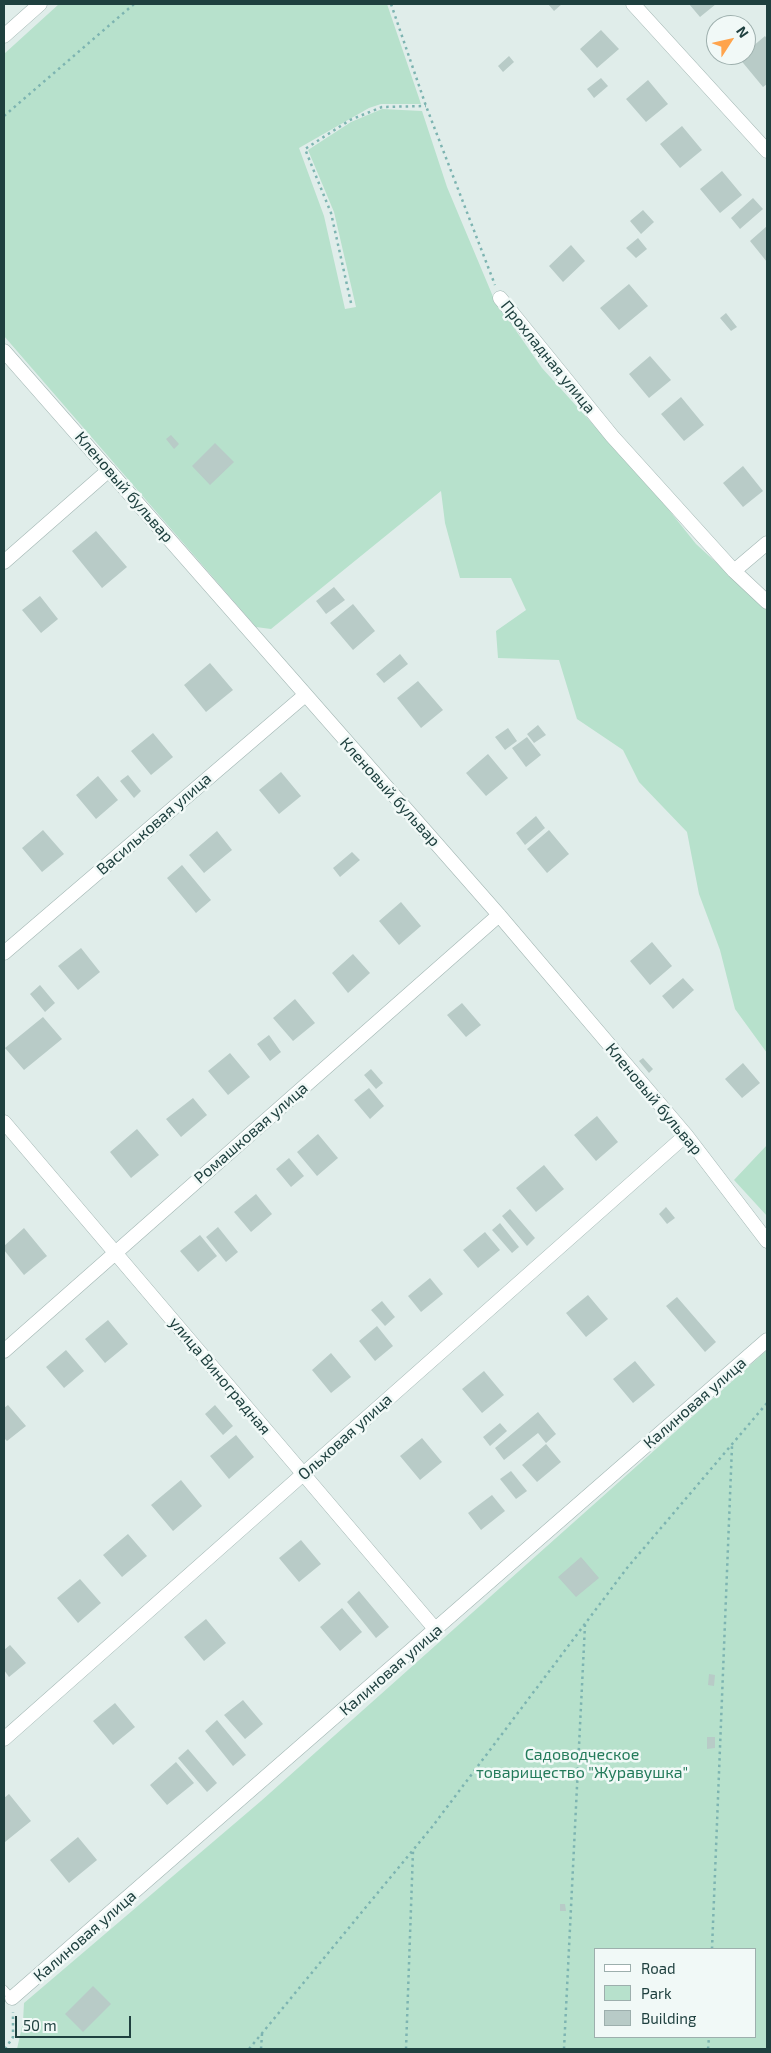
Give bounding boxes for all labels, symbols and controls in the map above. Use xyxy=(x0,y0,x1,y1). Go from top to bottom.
north arrow xyxy=(706,15,756,65)
text: N xyxy=(733,23,753,41)
street label: Прохладная улица xyxy=(497,297,599,417)
street label: Кленовый бульвар xyxy=(71,428,177,546)
street label: Кленовый бульвар xyxy=(336,733,444,851)
street label: Васильковая улица xyxy=(93,769,215,879)
street label: Кленовый бульвар xyxy=(602,1039,706,1159)
street label: Ромашковая улица xyxy=(190,1078,312,1188)
street label: улица Виноградная xyxy=(165,1313,275,1439)
street label: Калиновая улица xyxy=(640,1353,750,1453)
street label: Ольховая улица xyxy=(294,1390,396,1484)
street label: Калиновая улица xyxy=(336,1620,446,1720)
park label: Садоводческое товарищество "Журавушка" xyxy=(476,1745,688,1783)
street label: Калиновая улица xyxy=(30,1886,140,1986)
legend xyxy=(594,1948,756,2038)
text: Road xyxy=(641,1959,676,1977)
text: Park xyxy=(641,1984,672,2002)
scale bar xyxy=(18,2006,134,2038)
text: Building xyxy=(641,2009,696,2027)
text: 50 m xyxy=(23,2016,57,2034)

